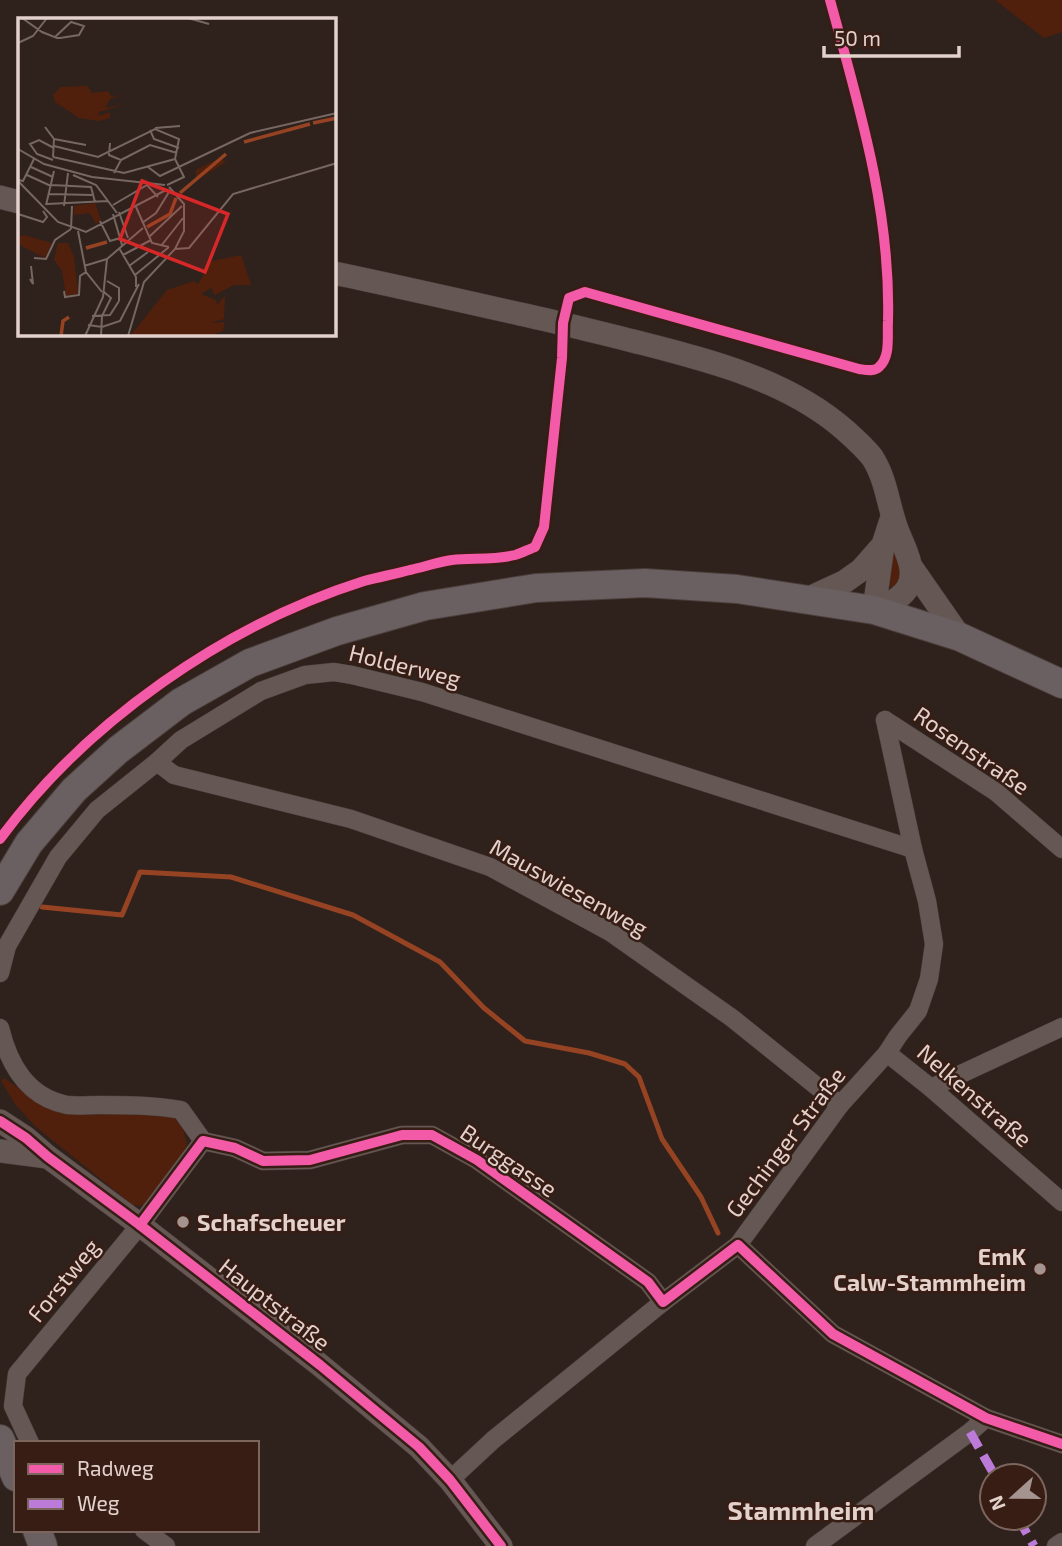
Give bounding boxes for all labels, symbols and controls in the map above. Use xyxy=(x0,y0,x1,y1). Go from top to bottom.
scale bar xyxy=(824,14,959,58)
inset map xyxy=(18,18,336,336)
text: 50 m xyxy=(834,25,881,50)
street label: Holderweg xyxy=(346,638,464,692)
street label: Rosenstraße xyxy=(909,700,1035,800)
street label: Mauswiesenweg xyxy=(485,832,653,942)
street label: Nelkenstraße xyxy=(912,1038,1038,1152)
street label: Gechinger Straße xyxy=(719,1061,851,1223)
street label: Burggasse xyxy=(455,1118,563,1202)
place label: Schafscheuer xyxy=(197,1208,346,1236)
marker: Schafscheuer xyxy=(175,1214,191,1230)
street label: Forstweg xyxy=(21,1233,105,1327)
place label: EmK Calw-Stammheim xyxy=(833,1242,1026,1296)
street label: Hauptstraße xyxy=(214,1252,336,1356)
marker: EmK Calw-Stammheim xyxy=(1032,1261,1048,1277)
legend xyxy=(14,1441,259,1532)
text: Radweg xyxy=(77,1455,154,1480)
north arrow xyxy=(978,1462,1048,1532)
text: Weg xyxy=(77,1490,120,1515)
text: N xyxy=(983,1493,1010,1514)
district label: Stammheim xyxy=(728,1494,874,1525)

